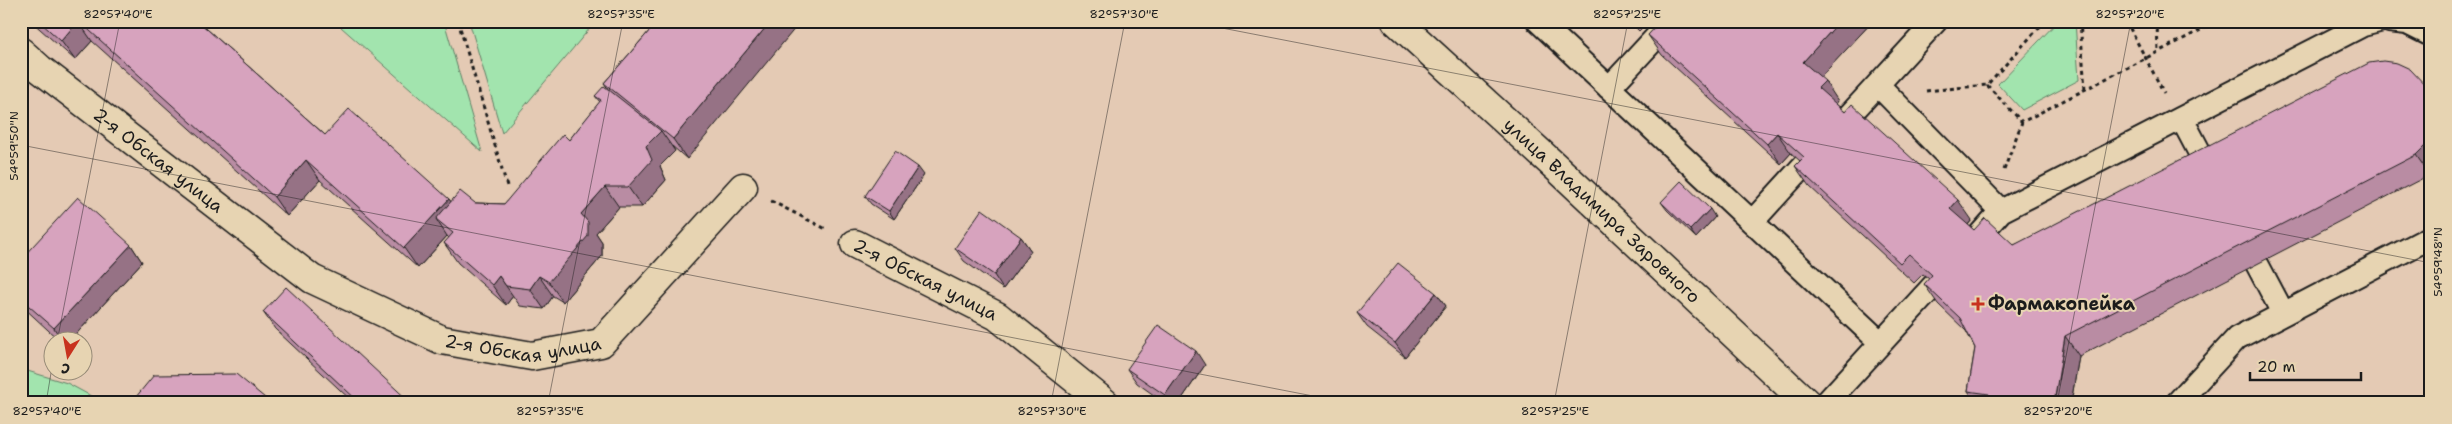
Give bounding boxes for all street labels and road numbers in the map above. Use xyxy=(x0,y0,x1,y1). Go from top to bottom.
street label: 2-я Обская улица xyxy=(88,102,228,218)
street label: улица Владимира Заровного xyxy=(1498,113,1705,309)
street label: 2-я Обская улица xyxy=(849,233,1002,326)
street label: 2-я Обская улица xyxy=(443,329,603,368)

